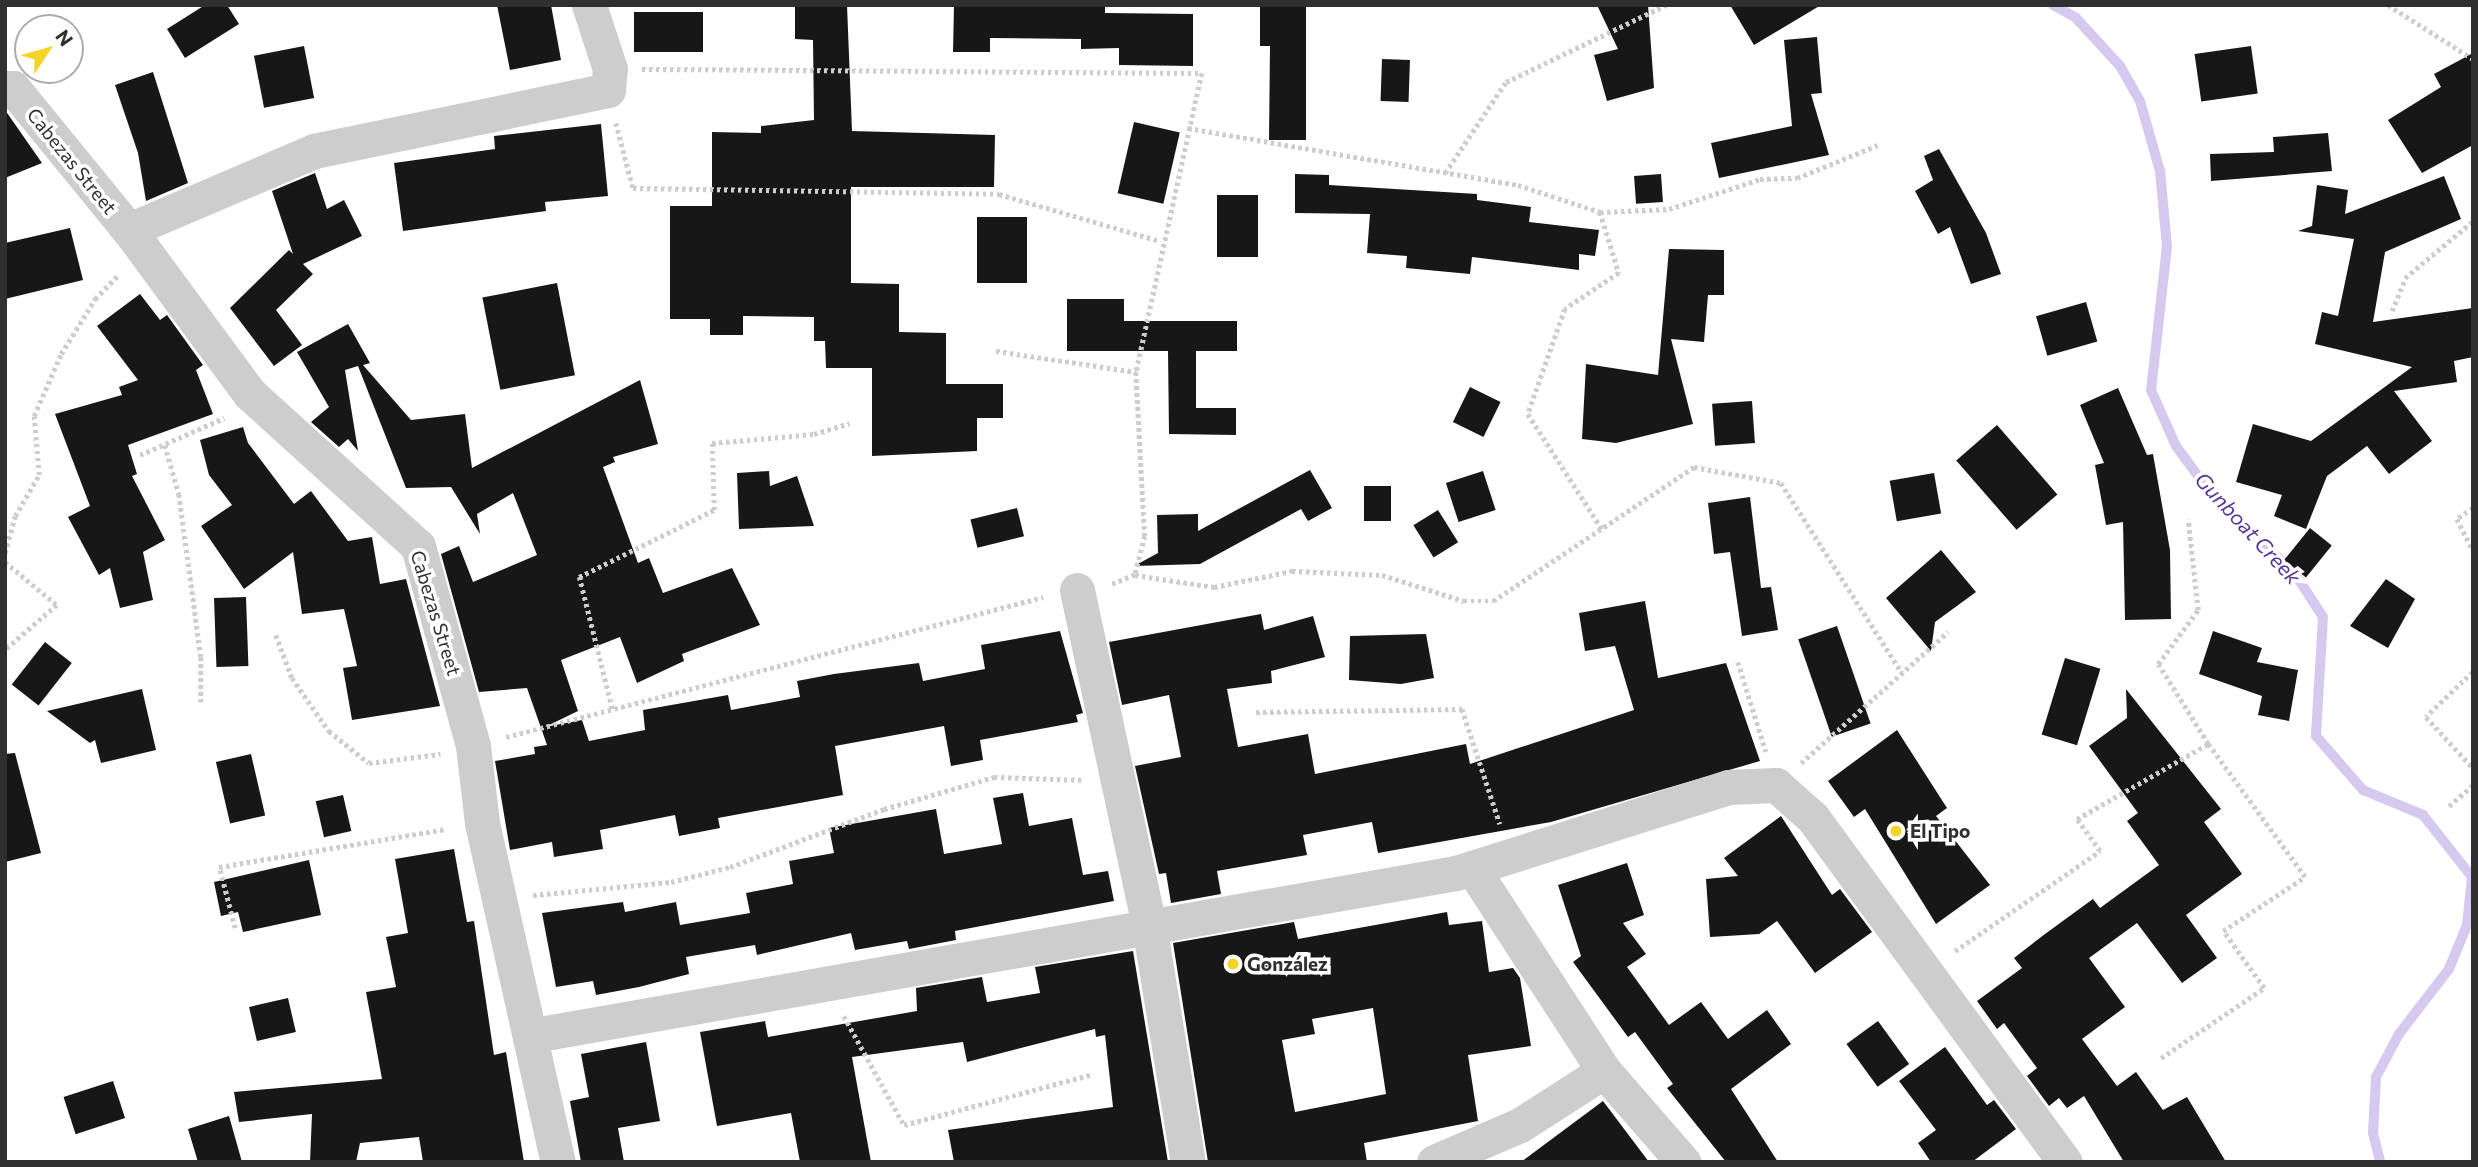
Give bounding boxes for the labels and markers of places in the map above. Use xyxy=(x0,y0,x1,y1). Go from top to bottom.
place label: El Tipo xyxy=(1910,820,1970,842)
marker: El Tipo xyxy=(1888,823,1904,839)
place label: González xyxy=(1247,953,1328,975)
marker: González xyxy=(1225,956,1241,972)

